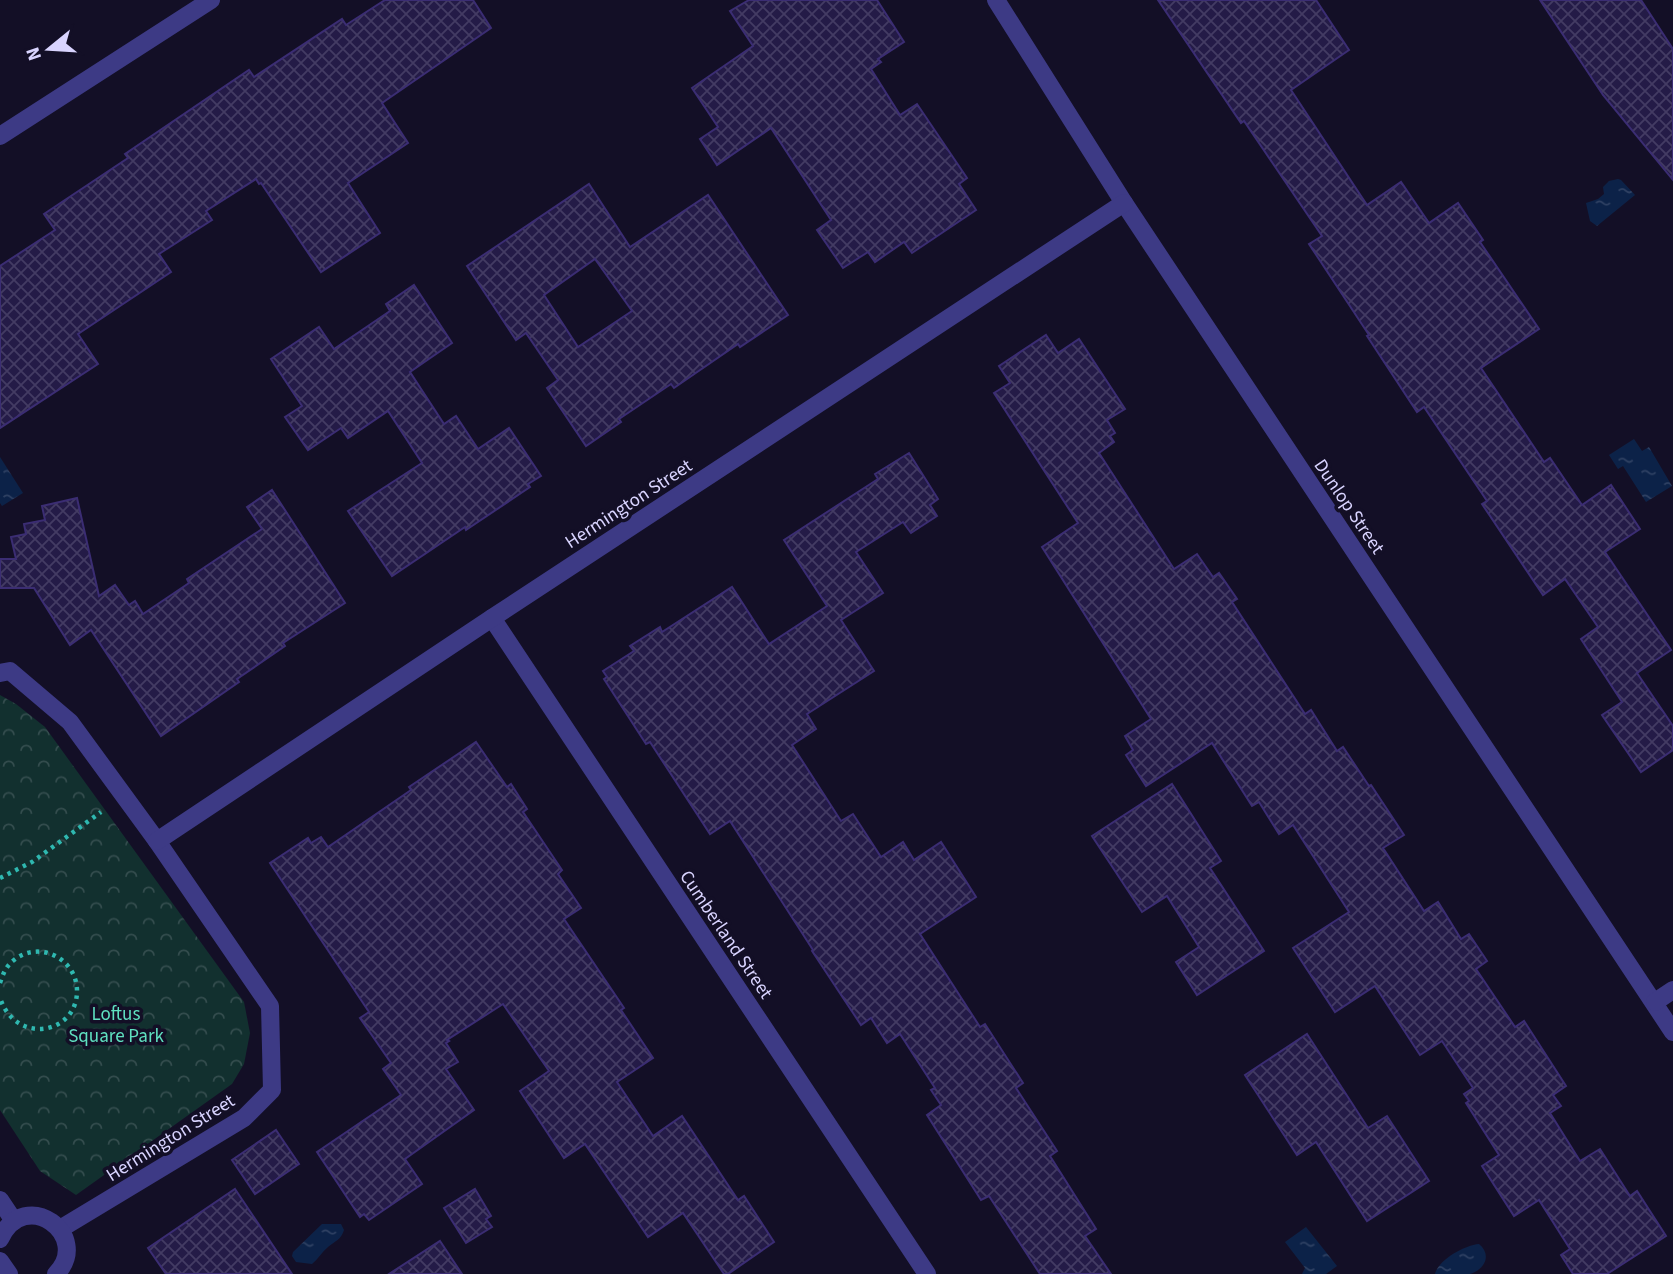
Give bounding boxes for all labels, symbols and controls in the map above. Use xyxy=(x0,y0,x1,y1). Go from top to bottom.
north arrow xyxy=(14,14,84,84)
text: N xyxy=(19,44,49,64)
street label: Hermington Street xyxy=(560,453,698,556)
street label: Dunlop Street xyxy=(1307,454,1391,560)
street label: Cumberland Street xyxy=(673,865,779,1005)
park label: Loftus Square Park xyxy=(68,1001,164,1050)
street label: Hermington Street xyxy=(101,1088,241,1189)

